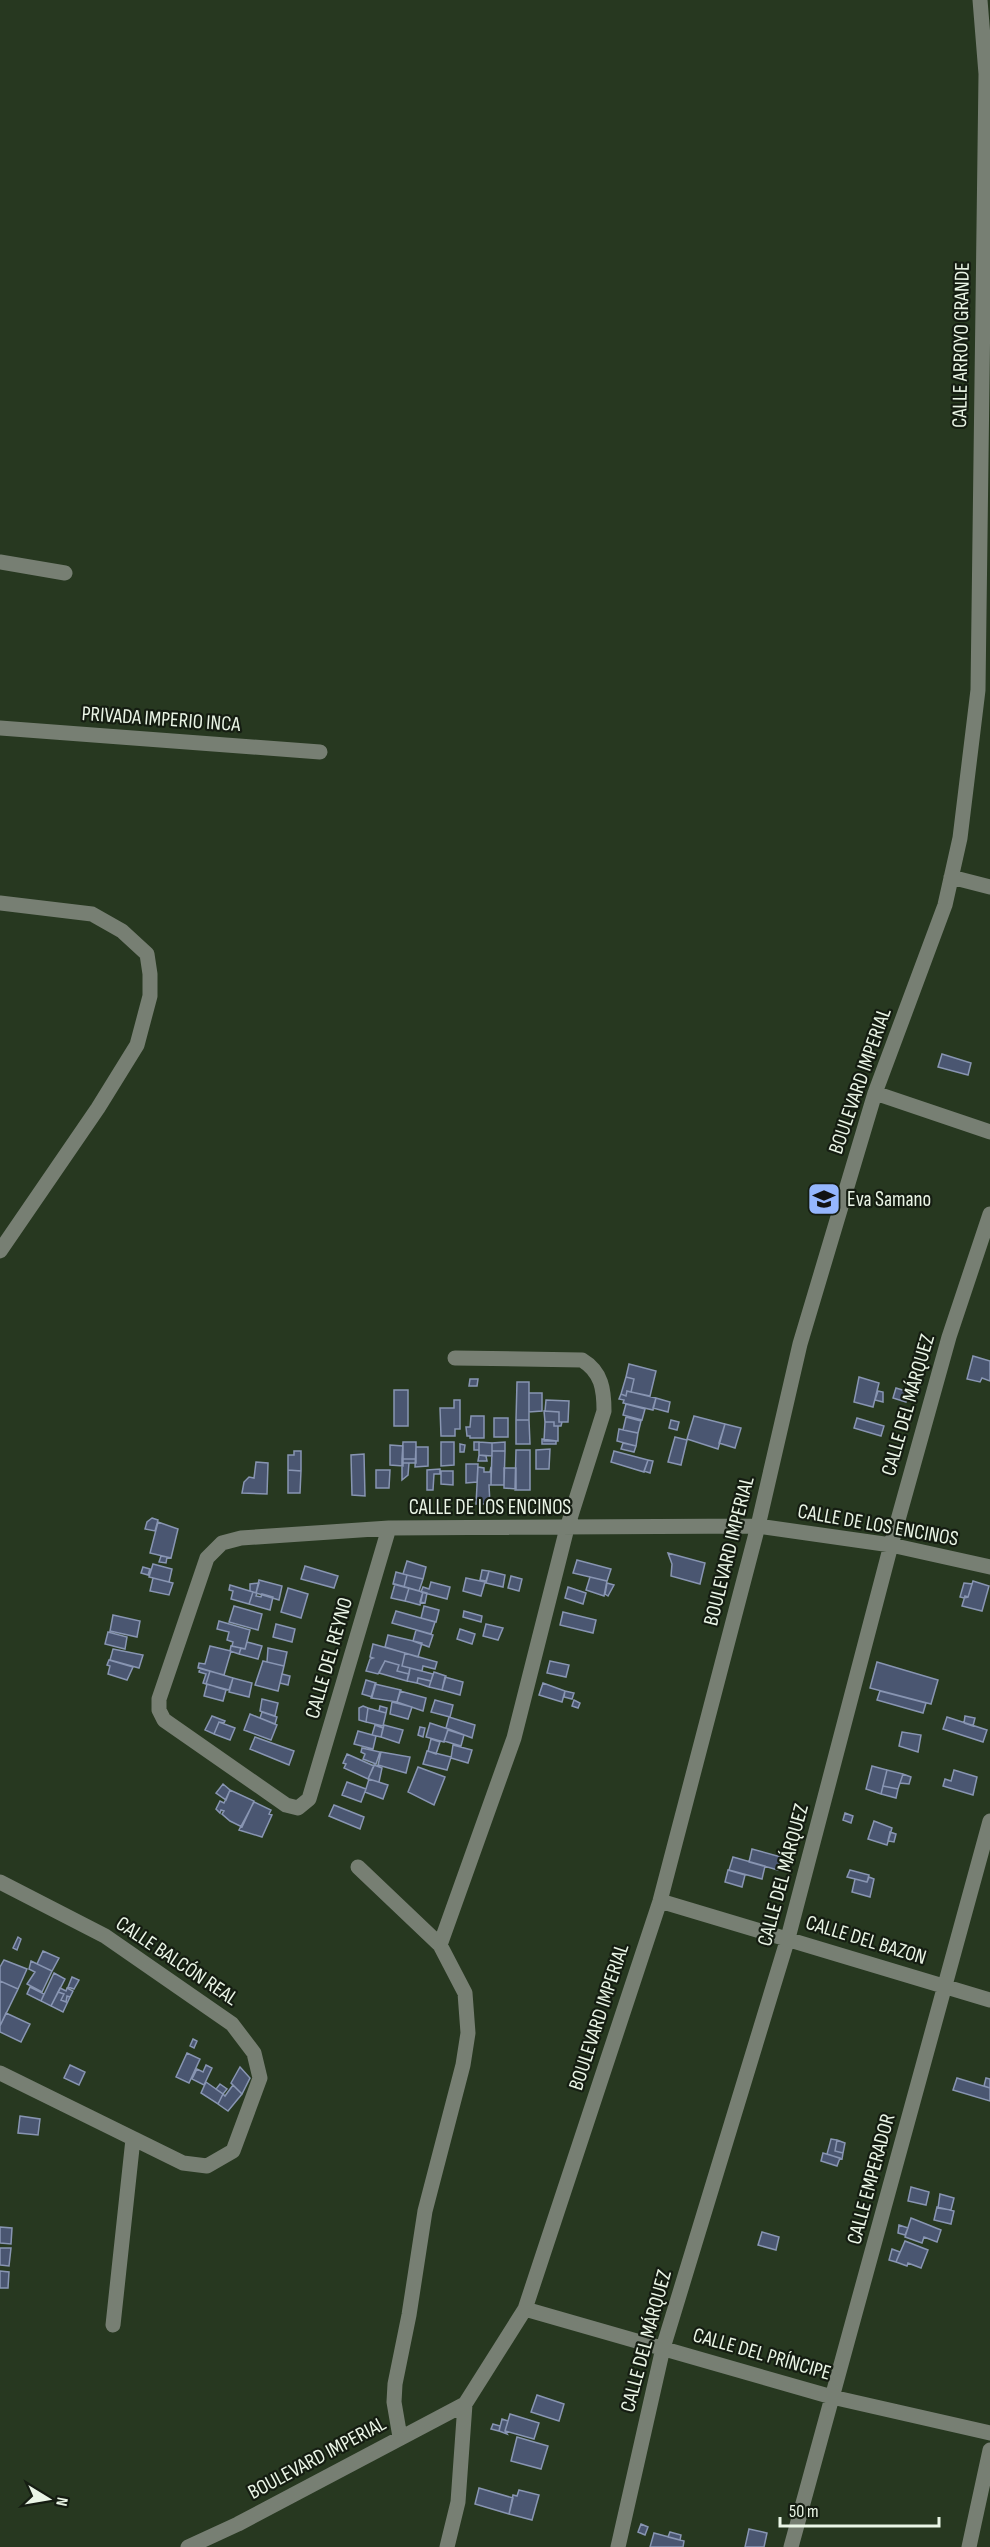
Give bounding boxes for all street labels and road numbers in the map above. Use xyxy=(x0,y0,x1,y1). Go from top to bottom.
street label: CALLE ARROYO GRANDE xyxy=(947,262,975,428)
street label: PRIVADA IMPERIO INCA xyxy=(81,701,242,737)
street label: BOULEVARD IMPERIAL xyxy=(823,1005,897,1157)
street label: CALLE DEL MÁRQUEZ xyxy=(876,1331,940,1479)
street label: BOULEVARD IMPERIAL xyxy=(698,1474,760,1628)
street label: CALLE DE LOS ENCINOS xyxy=(409,1495,571,1520)
street label: CALLE DE LOS ENCINOS xyxy=(796,1499,960,1551)
street label: CALLE DEL REYNO xyxy=(300,1594,358,1722)
street label: CALLE DEL MÁRQUEZ xyxy=(752,1801,814,1949)
street label: CALLE DEL BAZON xyxy=(803,1910,929,1970)
street label: CALLE BALCÓN REAL xyxy=(111,1911,243,2011)
street label: BOULEVARD IMPERIAL xyxy=(564,1940,635,2093)
street label: CALLE EMPERADOR xyxy=(842,2111,901,2247)
street label: CALLE DEL MÁRQUEZ xyxy=(615,2267,677,2415)
street label: CALLE DEL PRÍNCIPE xyxy=(690,2322,834,2386)
street label: BOULEVARD IMPERIAL xyxy=(244,2411,390,2505)

